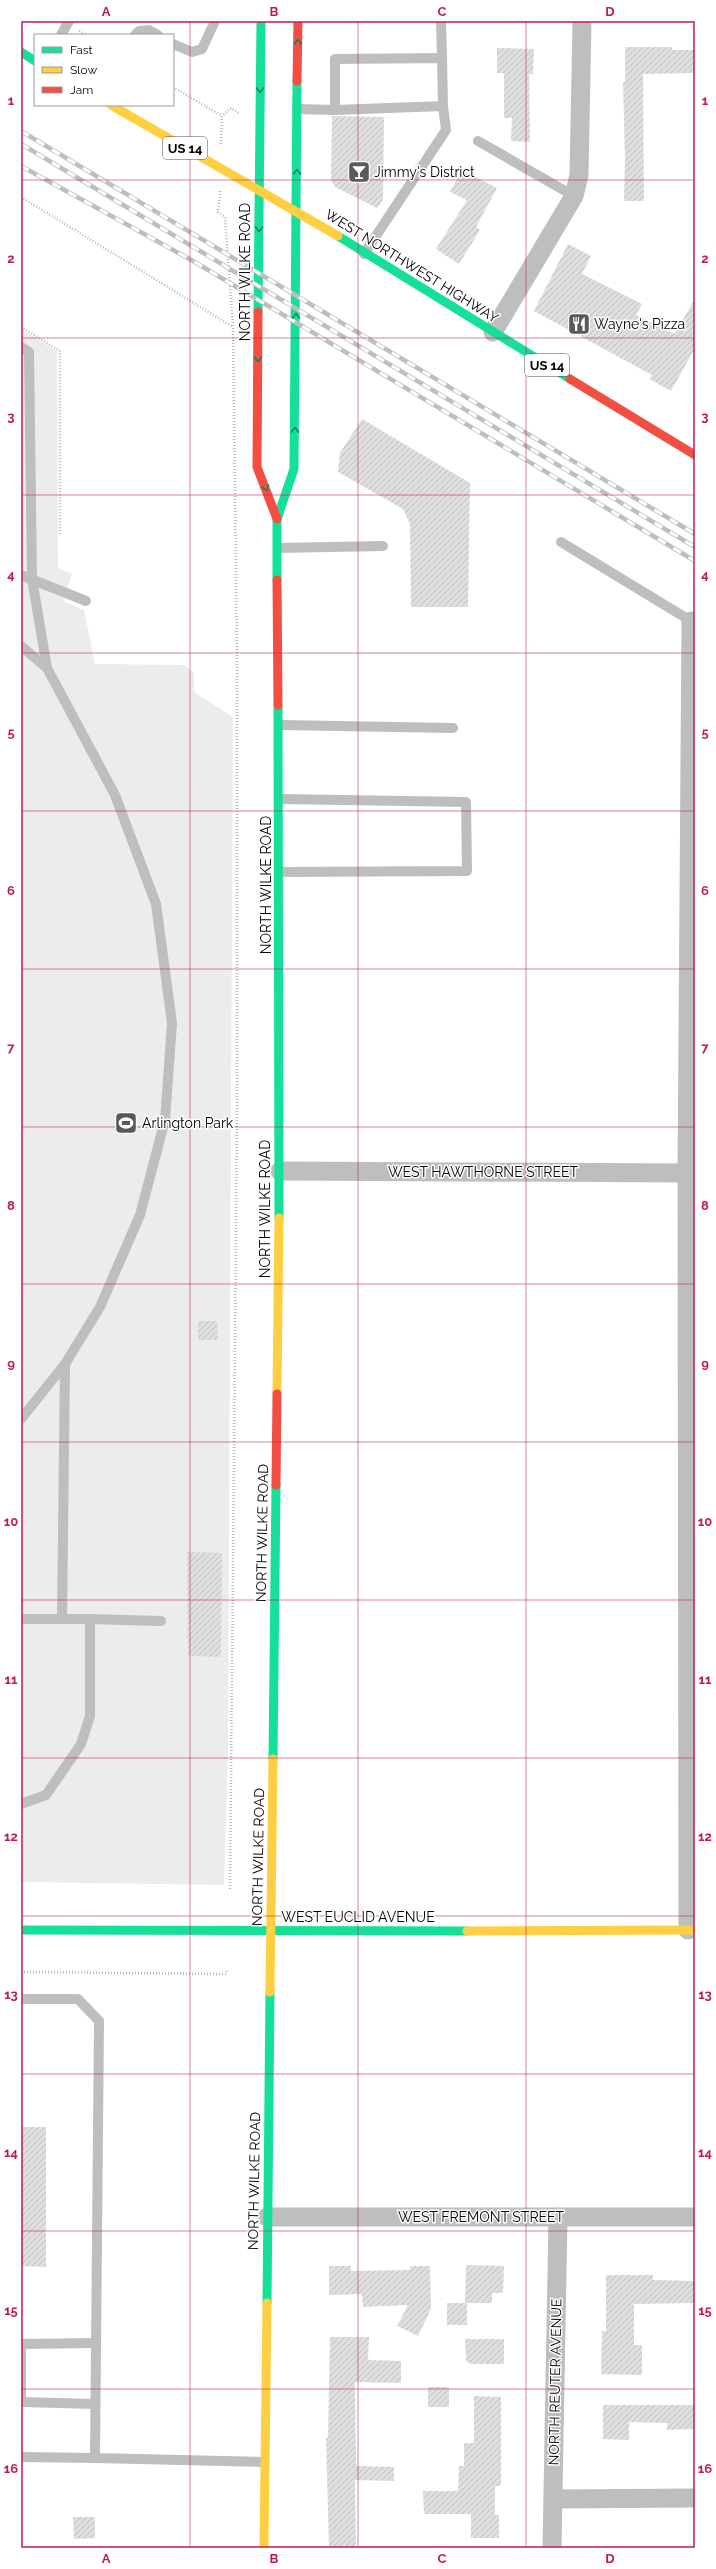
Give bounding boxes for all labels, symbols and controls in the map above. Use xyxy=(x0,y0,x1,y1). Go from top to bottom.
text: A xyxy=(102,4,111,19)
text: B xyxy=(270,4,279,19)
text: C xyxy=(438,4,447,19)
text: D xyxy=(605,4,615,19)
legend xyxy=(34,34,174,106)
one-way arrow xyxy=(294,39,302,45)
text: Fast xyxy=(70,43,93,57)
text: Slow xyxy=(70,63,97,77)
text: Jam xyxy=(70,83,93,97)
one-way arrow xyxy=(256,87,264,93)
text: 1 xyxy=(8,93,15,108)
text: 1 xyxy=(702,93,709,108)
road number: US 14 xyxy=(163,137,207,159)
bar icon: Jimmy's District xyxy=(346,159,372,185)
place label: Jimmy's District xyxy=(374,164,475,180)
one-way arrow xyxy=(293,169,301,175)
street label: NORTH WILKE ROAD xyxy=(237,203,253,341)
street label: WEST NORTHWEST HIGHWAY xyxy=(322,206,502,326)
one-way arrow xyxy=(255,226,263,232)
text: 2 xyxy=(7,251,15,266)
text: 2 xyxy=(701,251,709,266)
restaurant icon: Wayne's Pizza xyxy=(566,311,592,337)
one-way arrow xyxy=(292,313,300,319)
place label: Wayne's Pizza xyxy=(594,316,685,332)
road number: US 14 xyxy=(525,354,569,376)
one-way arrow xyxy=(254,356,262,362)
text: 3 xyxy=(7,409,15,424)
text: 3 xyxy=(701,409,709,424)
one-way arrow xyxy=(291,427,300,433)
one-way arrow xyxy=(261,484,269,491)
text: 4 xyxy=(7,567,15,582)
text: 4 xyxy=(701,567,709,582)
text: 5 xyxy=(7,725,15,740)
text: 5 xyxy=(701,725,709,740)
street label: NORTH WILKE ROAD xyxy=(258,816,274,954)
text: 6 xyxy=(7,883,15,898)
text: 6 xyxy=(701,883,709,898)
text: 7 xyxy=(7,1040,15,1055)
text: 7 xyxy=(701,1040,709,1055)
sports icon: Arlington Park xyxy=(113,1110,139,1136)
place label: Arlington Park xyxy=(142,1115,234,1131)
street label: NORTH WILKE ROAD xyxy=(257,1140,273,1278)
street label: WEST HAWTHORNE STREET xyxy=(388,1164,578,1180)
text: 8 xyxy=(7,1198,15,1213)
text: 8 xyxy=(701,1198,709,1213)
text: 9 xyxy=(7,1356,15,1371)
text: 9 xyxy=(701,1356,709,1371)
street label: NORTH WILKE ROAD xyxy=(253,1464,271,1602)
text: 10 xyxy=(4,1514,18,1529)
text: 10 xyxy=(698,1514,712,1529)
text: 11 xyxy=(5,1672,18,1687)
text: 11 xyxy=(699,1672,712,1687)
street label: NORTH WILKE ROAD xyxy=(249,1788,267,1926)
text: 12 xyxy=(4,1829,18,1844)
text: 12 xyxy=(698,1829,712,1844)
street label: WEST EUCLID AVENUE xyxy=(281,1909,435,1925)
text: 13 xyxy=(4,1987,18,2002)
text: 13 xyxy=(698,1987,712,2002)
street label: NORTH WILKE ROAD xyxy=(245,2112,263,2250)
text: 14 xyxy=(4,2145,18,2160)
text: 14 xyxy=(698,2145,712,2160)
street label: WEST FREMONT STREET xyxy=(398,2209,565,2225)
street label: NORTH REUTER AVENUE xyxy=(546,2298,564,2466)
text: 15 xyxy=(4,2303,18,2318)
text: 15 xyxy=(698,2303,712,2318)
text: 16 xyxy=(4,2461,18,2476)
text: 16 xyxy=(698,2461,712,2476)
text: A xyxy=(102,2551,111,2566)
text: B xyxy=(270,2551,279,2566)
text: C xyxy=(438,2551,447,2566)
text: D xyxy=(605,2551,615,2566)

